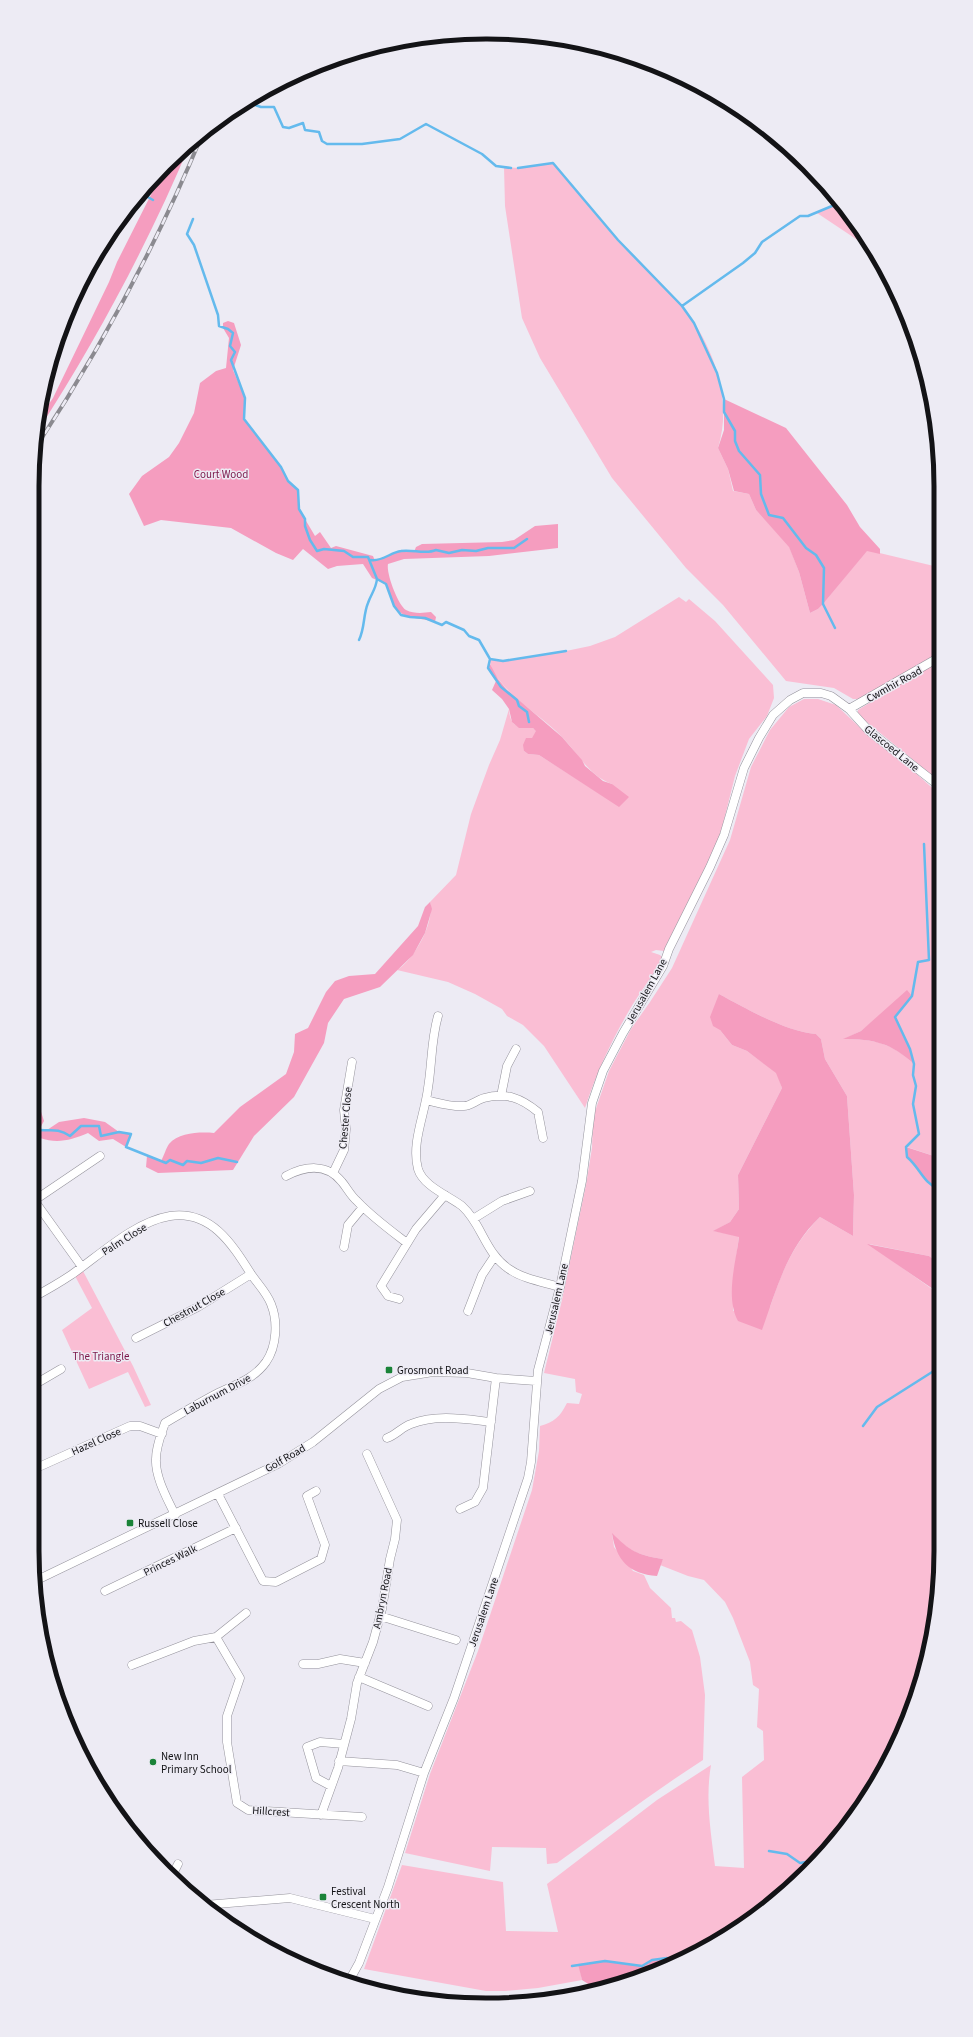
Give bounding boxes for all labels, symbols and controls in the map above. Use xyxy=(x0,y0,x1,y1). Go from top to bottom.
park label: Court Wood xyxy=(194,467,248,482)
street label: Cwmhir Road xyxy=(864,663,925,706)
street label: Glascoed Lane xyxy=(861,722,923,776)
street label: Jerusalem Lane xyxy=(622,955,671,1027)
street label: Chester Close xyxy=(335,1086,356,1150)
street label: Palm Close xyxy=(99,1219,150,1259)
street label: Jerusalem Lane xyxy=(541,1262,572,1336)
street label: Chestnut Close xyxy=(161,1284,228,1331)
park label: The Triangle xyxy=(73,1349,130,1364)
place label: Grosmont Road xyxy=(397,1363,469,1378)
marker: Grosmont Road xyxy=(384,1365,394,1375)
street label: Laburnum Drive xyxy=(181,1370,254,1418)
street label: Hazel Close xyxy=(69,1424,124,1459)
street label: Golf Road xyxy=(262,1441,308,1476)
place label: Russell Close xyxy=(138,1516,198,1531)
marker: Russell Close xyxy=(125,1518,135,1528)
street label: Princes Walk xyxy=(141,1541,200,1580)
street label: Ambryn Road xyxy=(369,1566,396,1630)
street label: Jerusalem Lane xyxy=(465,1575,503,1649)
place label: New Inn Primary School xyxy=(161,1749,232,1777)
marker: New Inn Primary School xyxy=(148,1757,158,1767)
street label: Hillcrest xyxy=(252,1803,291,1820)
place label: Festival Crescent North xyxy=(331,1884,400,1912)
marker: Festival Crescent North xyxy=(318,1892,328,1902)

